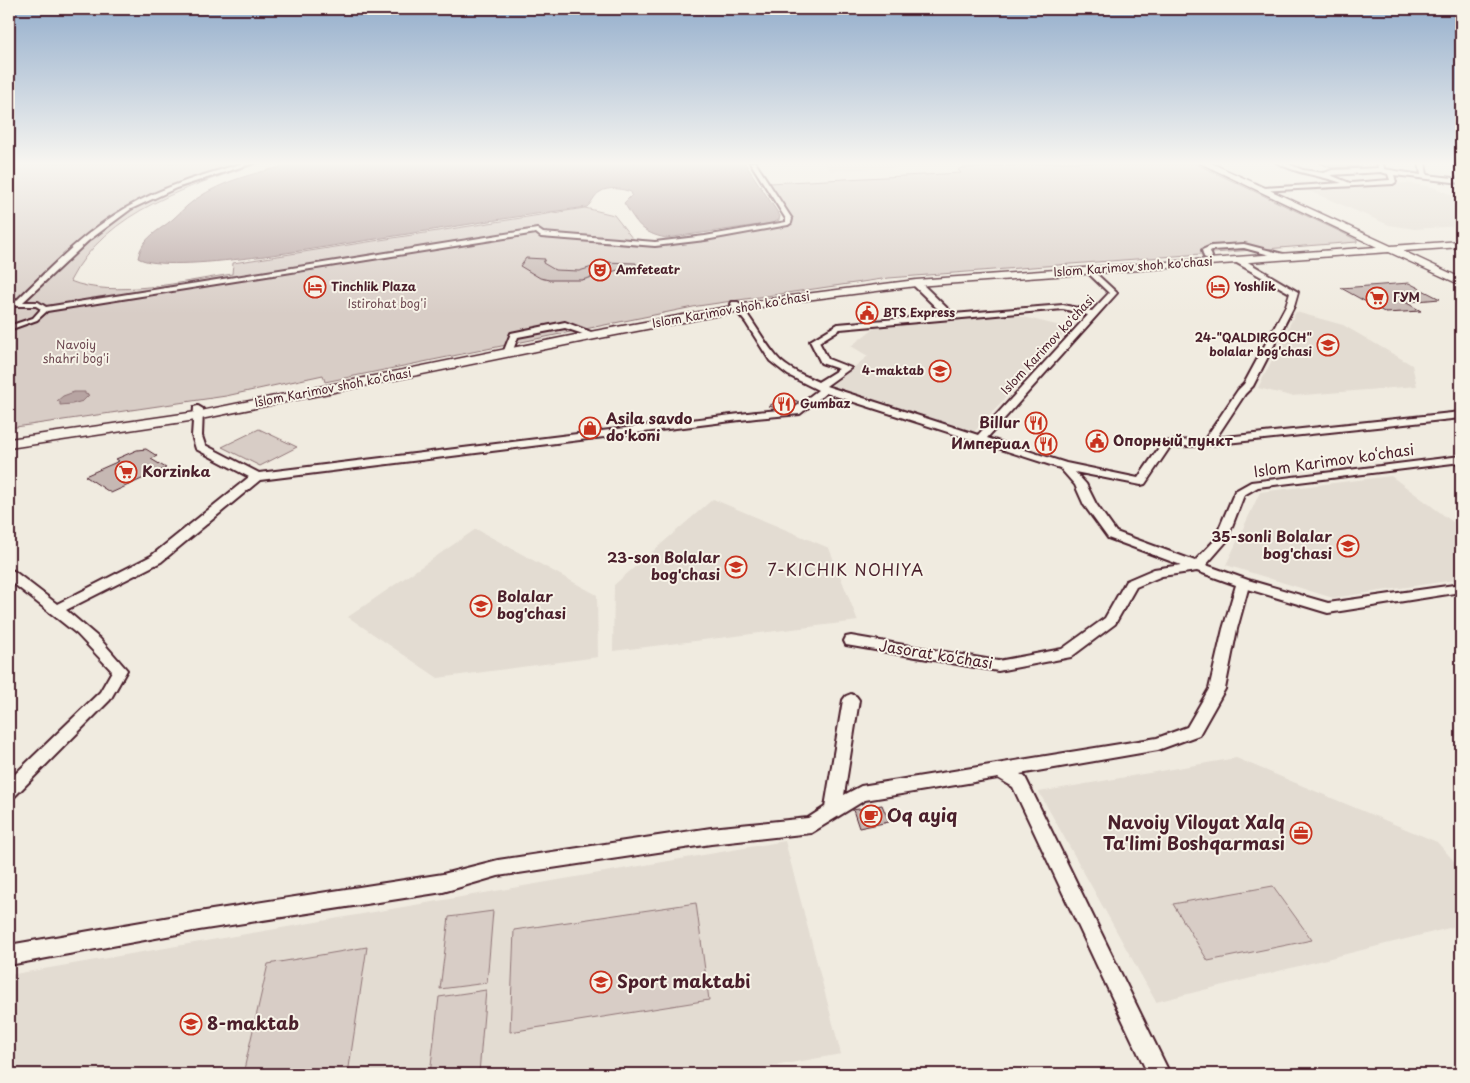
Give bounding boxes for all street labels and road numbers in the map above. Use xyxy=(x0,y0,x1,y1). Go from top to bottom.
street label: Islom Karimov shoh ko'chasi xyxy=(1053,251,1213,281)
street label: Islom Karimov shoh ko'chasi xyxy=(651,286,811,332)
street label: Islom Karimov ko'chasi xyxy=(996,291,1098,398)
street label: Islom Karimov shoh ko'chasi xyxy=(253,363,413,411)
street label: Islom Karimov ko‘chasi xyxy=(1252,437,1416,482)
street label: Jasorat ko‘chasi xyxy=(878,633,995,674)

